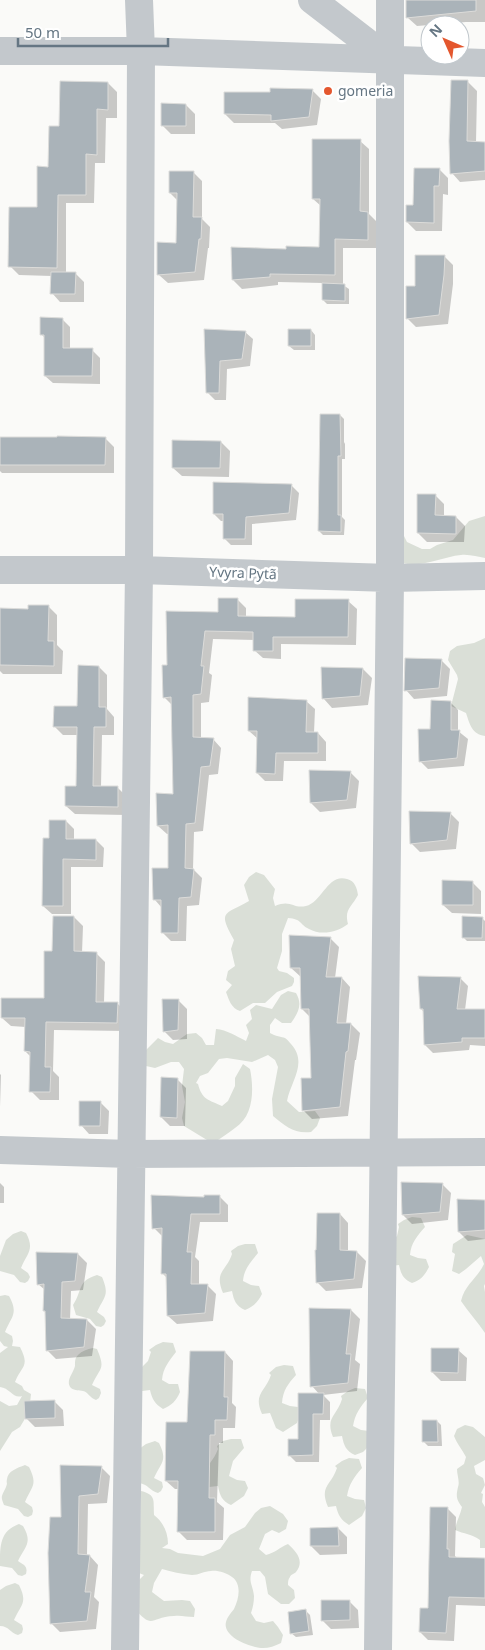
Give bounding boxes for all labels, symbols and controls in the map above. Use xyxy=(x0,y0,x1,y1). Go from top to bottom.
scale bar xyxy=(18,15,168,47)
north arrow xyxy=(420,15,470,65)
text: N xyxy=(425,20,446,41)
text: 50 m xyxy=(25,22,60,42)
place label: gomeria xyxy=(338,81,393,100)
marker: gomeria xyxy=(322,85,334,97)
street label: Yvyra Pytã xyxy=(209,562,277,583)

